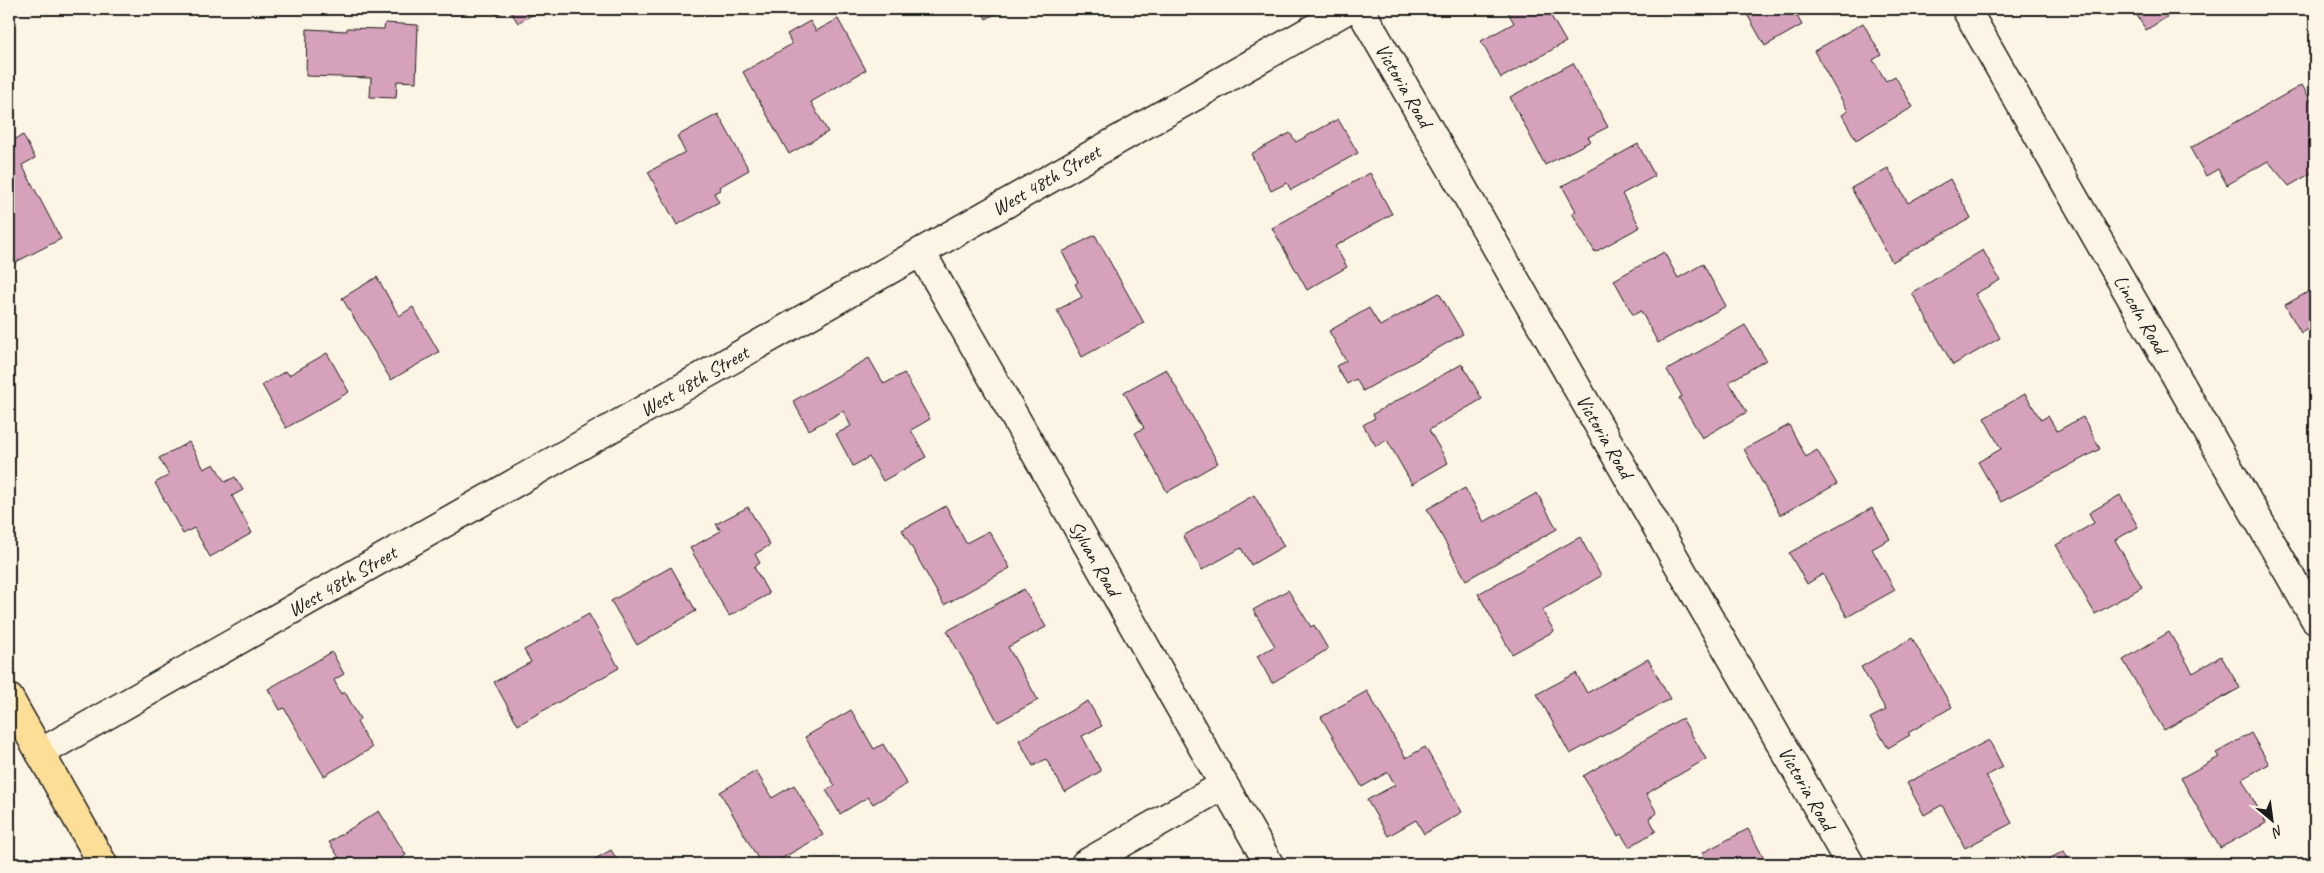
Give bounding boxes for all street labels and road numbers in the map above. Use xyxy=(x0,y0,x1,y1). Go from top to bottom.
street label: Victoria Road xyxy=(1370,39,1439,134)
street label: West 48th Street xyxy=(988,138,1107,222)
street label: Lincoln Road xyxy=(2108,270,2175,361)
street label: West 48th Street xyxy=(636,339,755,423)
street label: Victoria Road xyxy=(1571,390,1640,485)
street label: Sylvan Road xyxy=(1063,516,1128,603)
street label: West 48th Street xyxy=(284,539,403,623)
street label: Victoria Road xyxy=(1773,742,1842,837)

